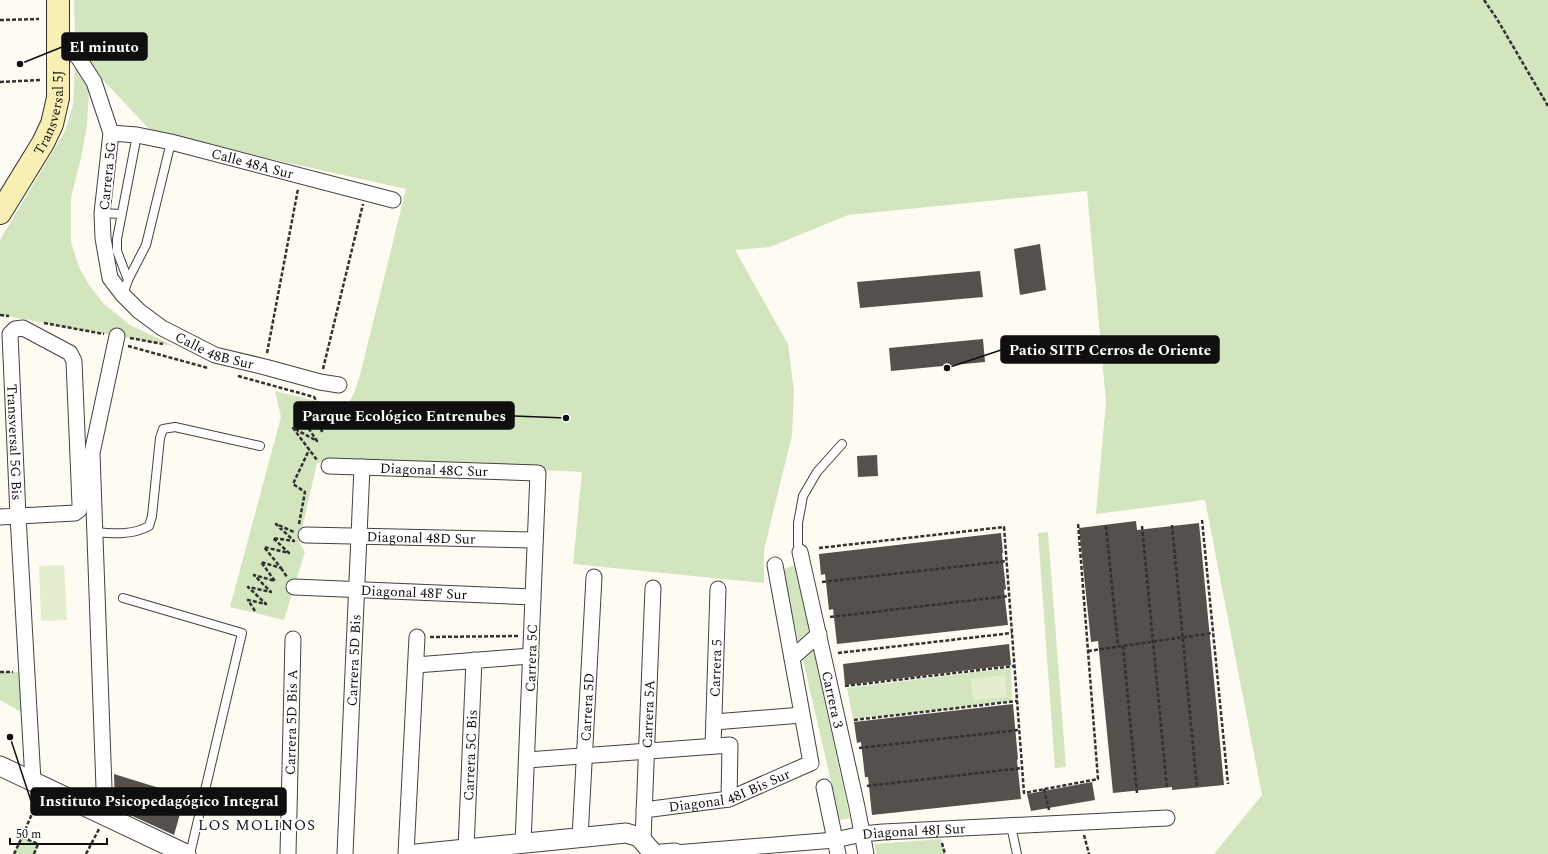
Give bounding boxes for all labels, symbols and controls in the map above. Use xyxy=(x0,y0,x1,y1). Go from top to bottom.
callout: El minuto xyxy=(62,33,147,60)
text: El minuto xyxy=(69,36,139,59)
street label: Transversal 5J xyxy=(28,70,69,159)
street label: Carrera 5G xyxy=(93,141,122,211)
street label: Calle 48A Sur xyxy=(209,143,296,185)
street label: Calle 48B Sur xyxy=(171,326,256,375)
callout: Patio SITP Cerros de Oriente xyxy=(1001,336,1219,363)
text: Patio SITP Cerros de Oriente xyxy=(1009,339,1211,362)
street label: Transversal 5G Bis xyxy=(1,384,27,501)
callout: Parque Ecológico Entrenubes xyxy=(294,402,514,429)
text: Parque Ecológico Entrenubes xyxy=(302,405,506,428)
street label: Diagonal 48C Sur xyxy=(380,458,489,482)
street label: Diagonal 48D Sur xyxy=(366,526,476,550)
street label: Diagonal 48F Sur xyxy=(360,580,468,605)
street label: Carrera 5D Bis xyxy=(342,614,367,707)
street label: Carrera 5C xyxy=(520,624,543,692)
street label: Carrera 5 xyxy=(705,639,727,697)
street label: Carrera 5D Bis A xyxy=(280,668,303,775)
street label: Carrera 3 xyxy=(816,669,849,730)
street label: Carrera 5D xyxy=(575,672,600,742)
street label: Carrera 5A xyxy=(637,679,660,749)
street label: Carrera 5C Bis xyxy=(458,709,483,801)
street label: Diagonal 48I Bis Sur xyxy=(667,763,794,818)
callout: Instituto Psicopedagógico Integral xyxy=(31,788,286,815)
text: Instituto Psicopedagógico Integral xyxy=(39,790,279,813)
district label: LOS MOLINOS xyxy=(198,814,316,837)
street label: Diagonal 48J Sur xyxy=(861,818,966,845)
scale bar xyxy=(10,820,107,846)
text: 50 m xyxy=(16,825,41,844)

